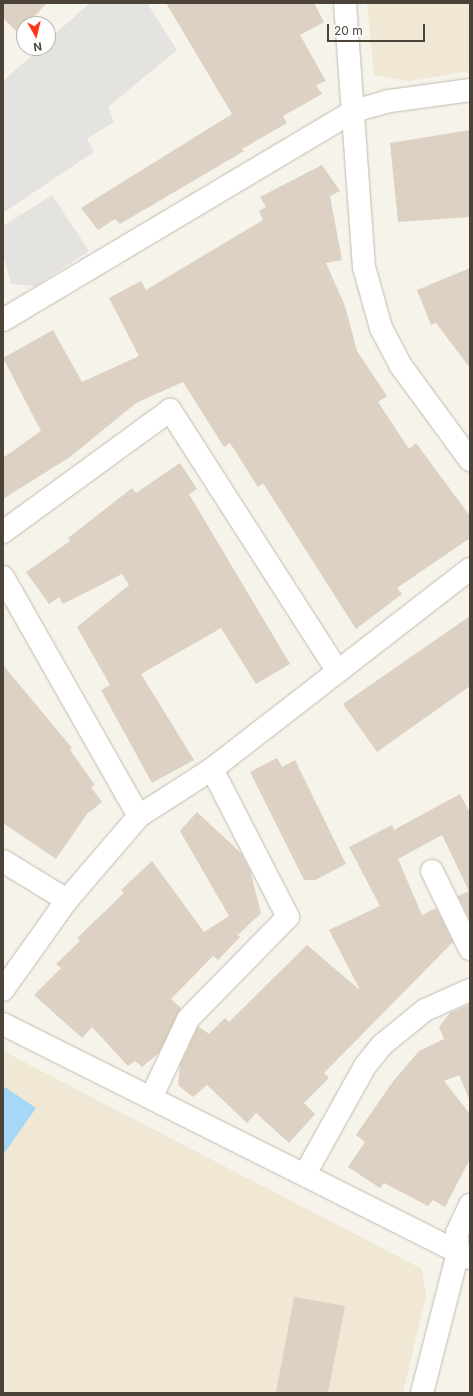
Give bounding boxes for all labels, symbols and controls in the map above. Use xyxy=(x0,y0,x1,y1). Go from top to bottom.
north arrow xyxy=(16,16,56,56)
scale bar xyxy=(329,16,427,42)
text: 20 m xyxy=(334,23,363,38)
text: N xyxy=(32,39,43,54)

